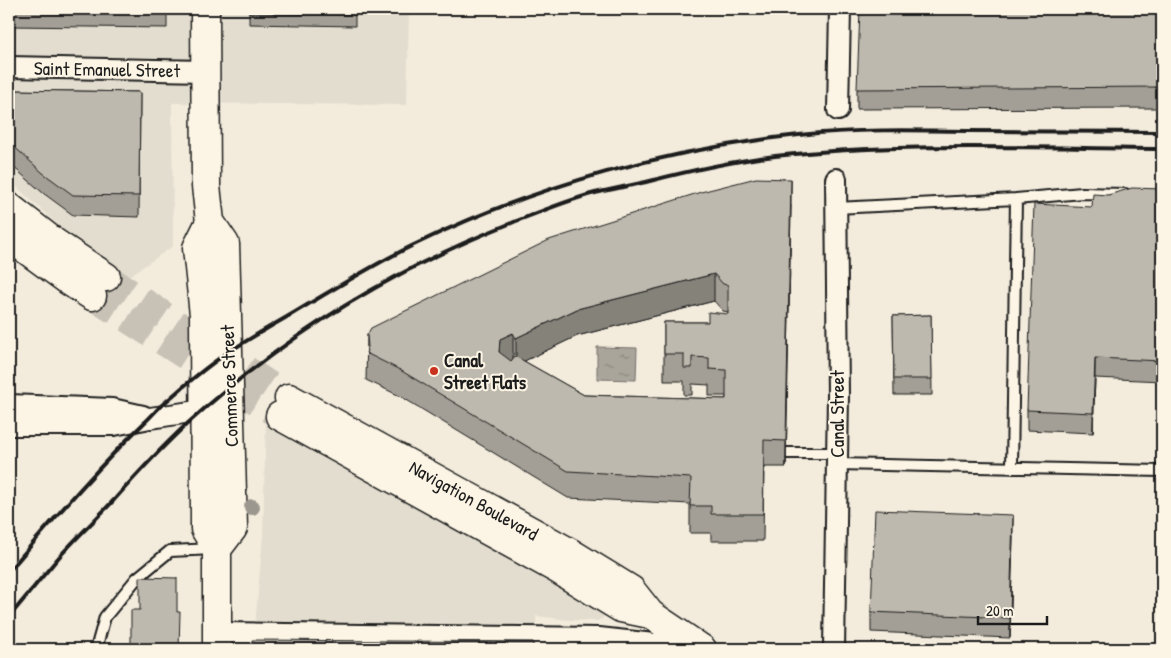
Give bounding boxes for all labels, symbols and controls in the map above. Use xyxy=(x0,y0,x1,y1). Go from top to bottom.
street label: Saint Emanuel Street xyxy=(34,55,181,83)
street label: Commerce Street xyxy=(214,324,244,448)
place label: Canal Street Flats xyxy=(444,347,527,395)
marker: Canal Street Flats xyxy=(428,365,440,377)
street label: Canal Street xyxy=(824,370,850,458)
street label: Navigation Boulevard xyxy=(405,454,544,547)
scale bar xyxy=(978,593,1047,625)
text: 20 m xyxy=(986,600,1013,621)

